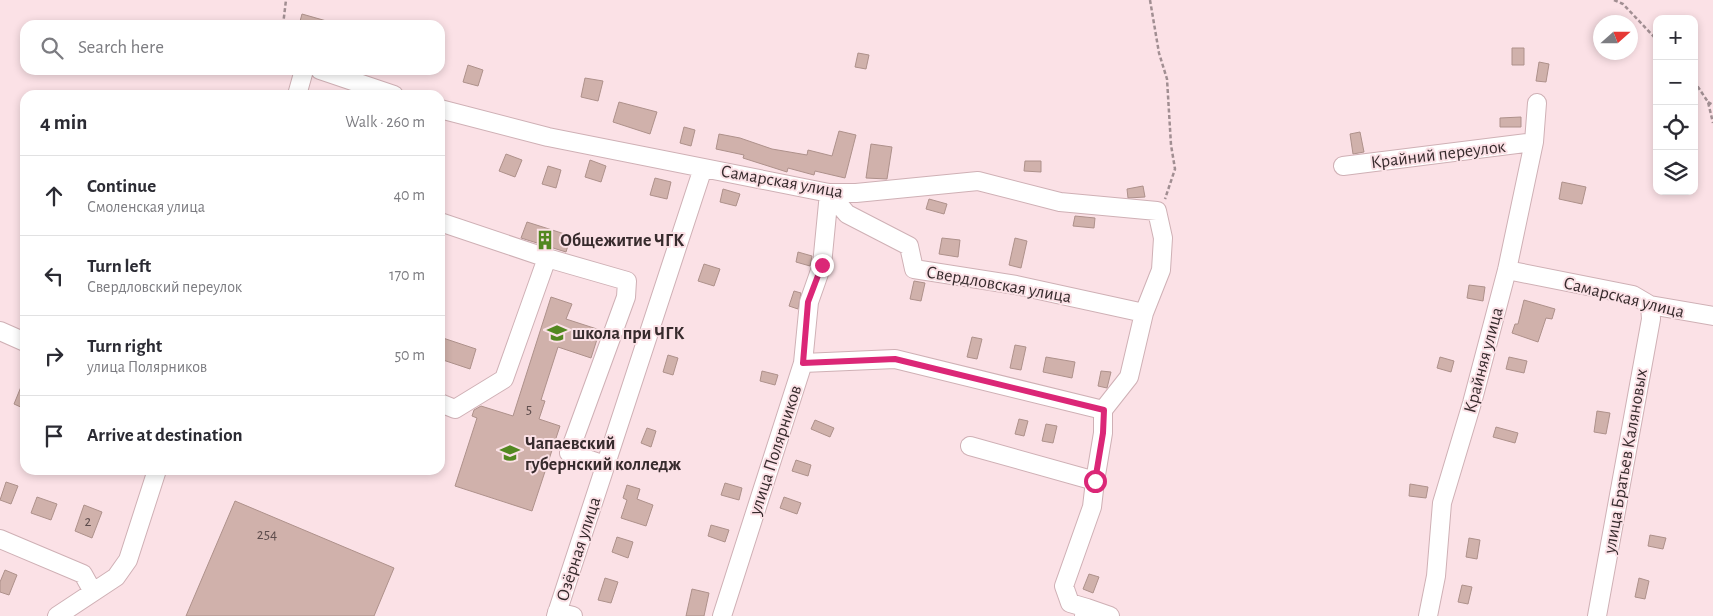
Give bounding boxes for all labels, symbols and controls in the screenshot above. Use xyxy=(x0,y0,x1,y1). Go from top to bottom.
north arrow xyxy=(1593,15,1638,60)
map controls xyxy=(1653,15,1698,195)
button: + xyxy=(1653,15,1698,60)
search box xyxy=(20,20,445,75)
icon: search xyxy=(38,34,66,62)
text: Search here xyxy=(78,38,164,57)
button: − xyxy=(1653,60,1698,105)
button: locate xyxy=(1653,105,1698,150)
text: 4 min xyxy=(40,112,87,133)
text: Walk · 260 m xyxy=(345,114,425,130)
street label: Крайний переулок xyxy=(1370,138,1507,172)
button: layers xyxy=(1653,150,1698,195)
street label: Самарская улица xyxy=(719,162,844,202)
text: Continue xyxy=(87,177,156,196)
icon: ahead xyxy=(40,182,68,210)
text: 40 m xyxy=(393,187,425,203)
text: Смоленская улица xyxy=(87,199,205,215)
building icon: Общежитие ЧГК xyxy=(534,229,556,251)
place label: Общежитие ЧГК xyxy=(560,232,684,250)
route end xyxy=(811,254,834,277)
text: Turn left xyxy=(87,257,151,276)
icon: left xyxy=(40,262,68,290)
street label: Свердловская улица xyxy=(925,263,1073,307)
text: 170 m xyxy=(389,267,425,283)
street label: Самарская улица xyxy=(1561,274,1686,322)
text: Свердловский переулок xyxy=(87,279,242,295)
street label: Крайняя улица xyxy=(1461,305,1507,415)
school or university icon: школа при ЧГК xyxy=(546,322,568,344)
place label: школа при ЧГК xyxy=(572,325,684,343)
text: Turn right xyxy=(87,337,162,356)
icon: right xyxy=(40,342,68,370)
text: 50 m xyxy=(394,347,425,363)
text: улица Полярников xyxy=(87,359,207,375)
street label: улица Братьев Каляновых xyxy=(1601,367,1651,556)
street label: улица Полярников xyxy=(746,383,805,518)
house number: 5 xyxy=(526,402,532,417)
icon: arrive xyxy=(40,422,68,450)
text: Arrive at destination xyxy=(87,426,243,445)
place label: Чапаевский губернский колледж xyxy=(525,435,681,474)
school or university icon: Чапаевский губернский колледж xyxy=(499,442,521,464)
route start xyxy=(1084,470,1107,493)
street label: Озёрная улица xyxy=(554,495,604,604)
house number: 2 xyxy=(85,514,92,529)
house number: 254 xyxy=(257,527,277,542)

